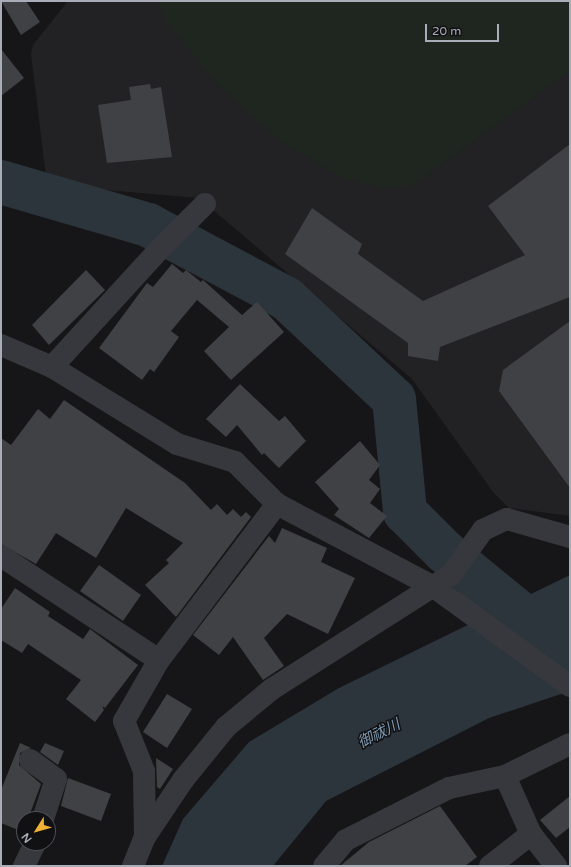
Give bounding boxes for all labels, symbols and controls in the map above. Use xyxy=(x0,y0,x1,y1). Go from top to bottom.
scale bar xyxy=(427,16,501,42)
text: 20 m xyxy=(432,24,461,38)
water label: 御祓川 xyxy=(355,716,403,752)
north arrow xyxy=(16,811,56,851)
text: N xyxy=(19,830,35,845)

